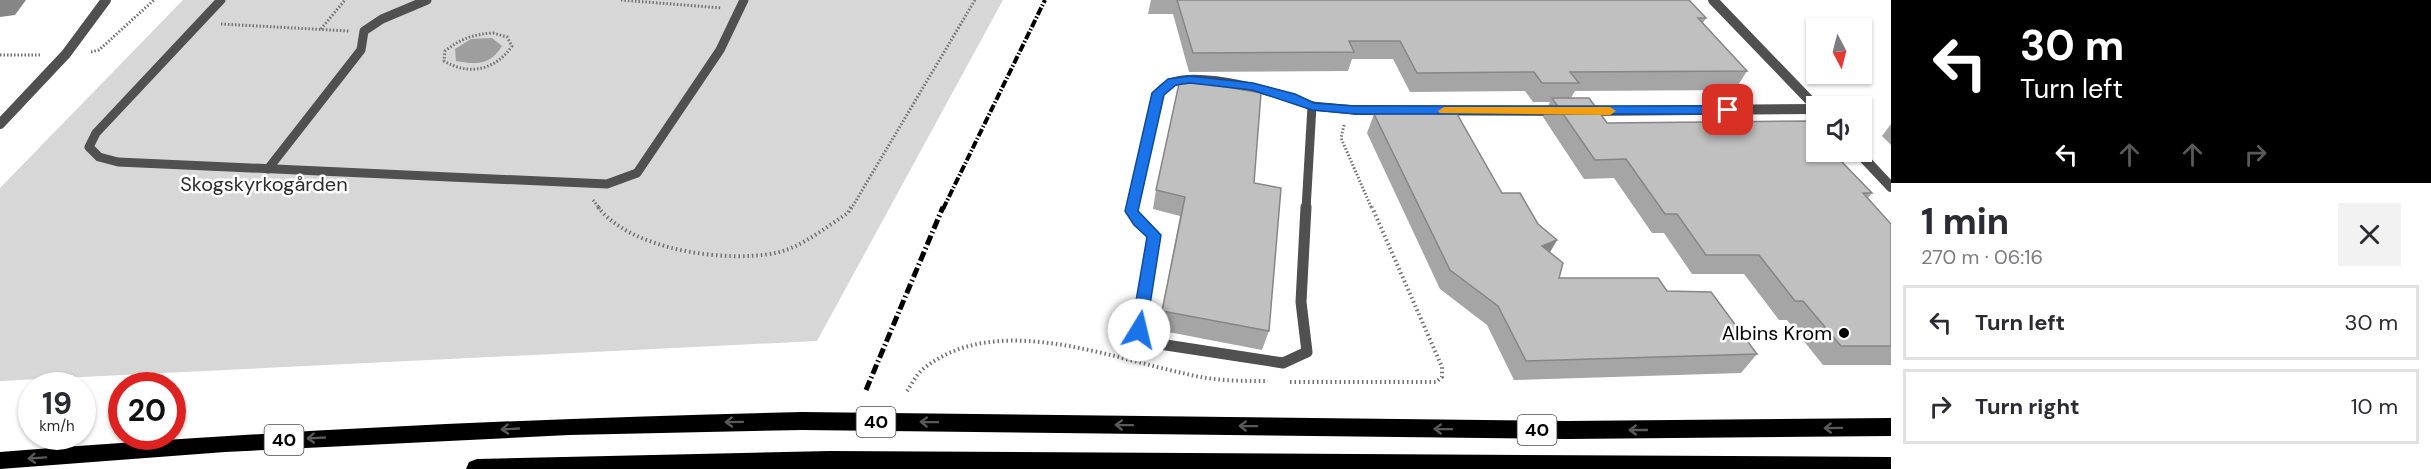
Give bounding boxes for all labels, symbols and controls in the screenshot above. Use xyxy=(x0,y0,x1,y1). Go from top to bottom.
north arrow xyxy=(1806,18,1872,84)
map controls xyxy=(1806,18,1872,162)
text: 30 m xyxy=(2020,18,2124,73)
icon: left xyxy=(1921,24,1999,102)
text: Turn left xyxy=(2020,71,2123,106)
pin xyxy=(1702,84,1753,135)
icon: arrive xyxy=(1711,93,1744,126)
button: sound xyxy=(1806,96,1872,162)
icon: left xyxy=(2050,138,2083,171)
icon: ahead xyxy=(2113,138,2146,171)
icon: ahead xyxy=(2176,138,2209,171)
icon: right xyxy=(2239,138,2272,171)
park label: Skogskyrkogården xyxy=(180,171,348,197)
text: 1 min xyxy=(1921,198,2009,245)
button: close xyxy=(2338,203,2401,266)
text: 270 m · 06:16 xyxy=(1921,244,2043,270)
position arrow xyxy=(1107,298,1171,362)
icon: left xyxy=(1924,306,1957,339)
text: Turn left xyxy=(1975,308,2065,337)
text: 30 m xyxy=(2344,308,2398,337)
place label: Albins Krom xyxy=(1722,320,1832,346)
marker: Albins Krom xyxy=(1837,326,1851,340)
speed limit sign: 20 xyxy=(108,372,186,450)
text: 19 xyxy=(42,384,72,423)
icon: right xyxy=(1924,390,1957,423)
text: Turn right xyxy=(1975,392,2080,421)
text: 10 m xyxy=(2351,392,2398,421)
road number: 40 xyxy=(856,407,896,437)
road number: 40 xyxy=(1518,415,1556,445)
text: km/h xyxy=(39,416,75,436)
one-way arrow xyxy=(919,416,939,428)
one-way arrow xyxy=(724,417,744,428)
one-way arrow xyxy=(1114,419,1134,430)
one-way arrow xyxy=(1238,420,1258,432)
one-way arrow xyxy=(1823,422,1843,434)
one-way arrow xyxy=(501,423,521,434)
one-way arrow xyxy=(1433,423,1453,434)
one-way arrow xyxy=(1628,424,1648,436)
road number: 40 xyxy=(264,425,304,455)
one-way arrow xyxy=(306,433,326,444)
one-way arrow xyxy=(28,453,48,464)

